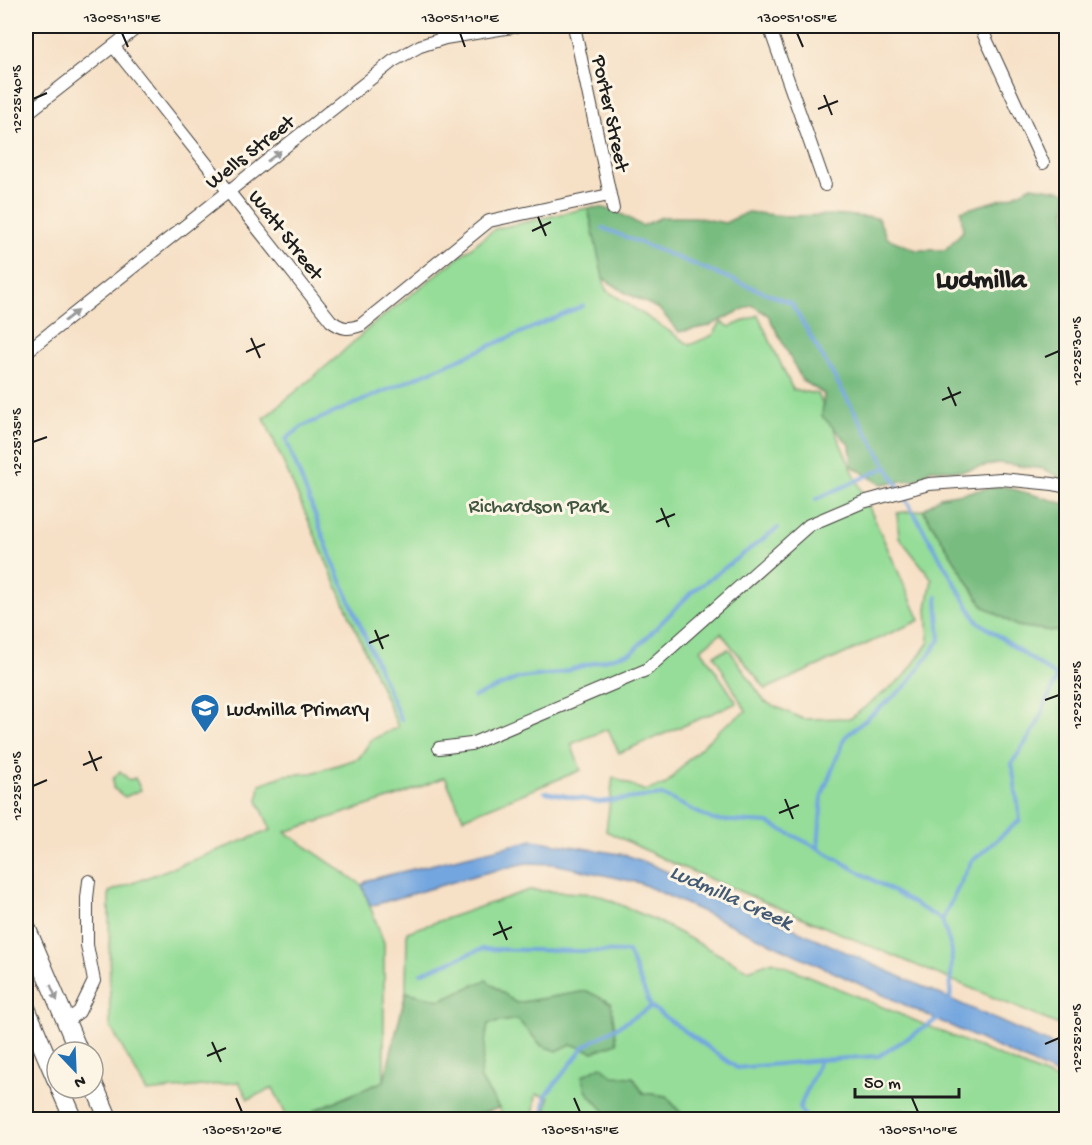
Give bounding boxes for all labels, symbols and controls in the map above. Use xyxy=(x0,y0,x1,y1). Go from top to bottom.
text: 130°51'15"E xyxy=(83,10,161,28)
text: 130°51'10"E xyxy=(420,10,499,28)
text: 130°51'05"E xyxy=(757,10,837,28)
street label: Porter Street xyxy=(584,53,634,176)
text: 12°25'40"S xyxy=(9,65,27,134)
street label: Wells Street xyxy=(201,110,303,196)
one-way arrow xyxy=(266,150,281,162)
street label: Watt Street xyxy=(241,186,329,288)
district label: Ludmilla xyxy=(936,266,1028,298)
one-way arrow xyxy=(64,310,79,322)
text: 12°25'30"S xyxy=(1069,317,1087,386)
text: 12°25'35"S xyxy=(9,408,27,477)
park label: Richardson Park xyxy=(469,496,610,521)
text: 12°25'25"S xyxy=(1069,661,1087,730)
school or university icon: Ludmilla Primary xyxy=(189,692,221,734)
place label: Ludmilla Primary xyxy=(226,699,369,724)
text: 12°25'30"S xyxy=(9,752,27,821)
water label: Ludmilla Creek xyxy=(665,860,797,938)
one-way arrow xyxy=(49,985,59,1003)
text: 12°25'20"S xyxy=(1069,1004,1087,1073)
north arrow xyxy=(45,1040,105,1100)
scale bar xyxy=(855,1061,958,1099)
text: N xyxy=(70,1070,88,1092)
text: 50 m xyxy=(864,1074,901,1095)
text: 130°51'20"E xyxy=(202,1122,282,1140)
text: 130°51'15"E xyxy=(541,1122,619,1140)
text: 130°51'10"E xyxy=(878,1122,957,1140)

